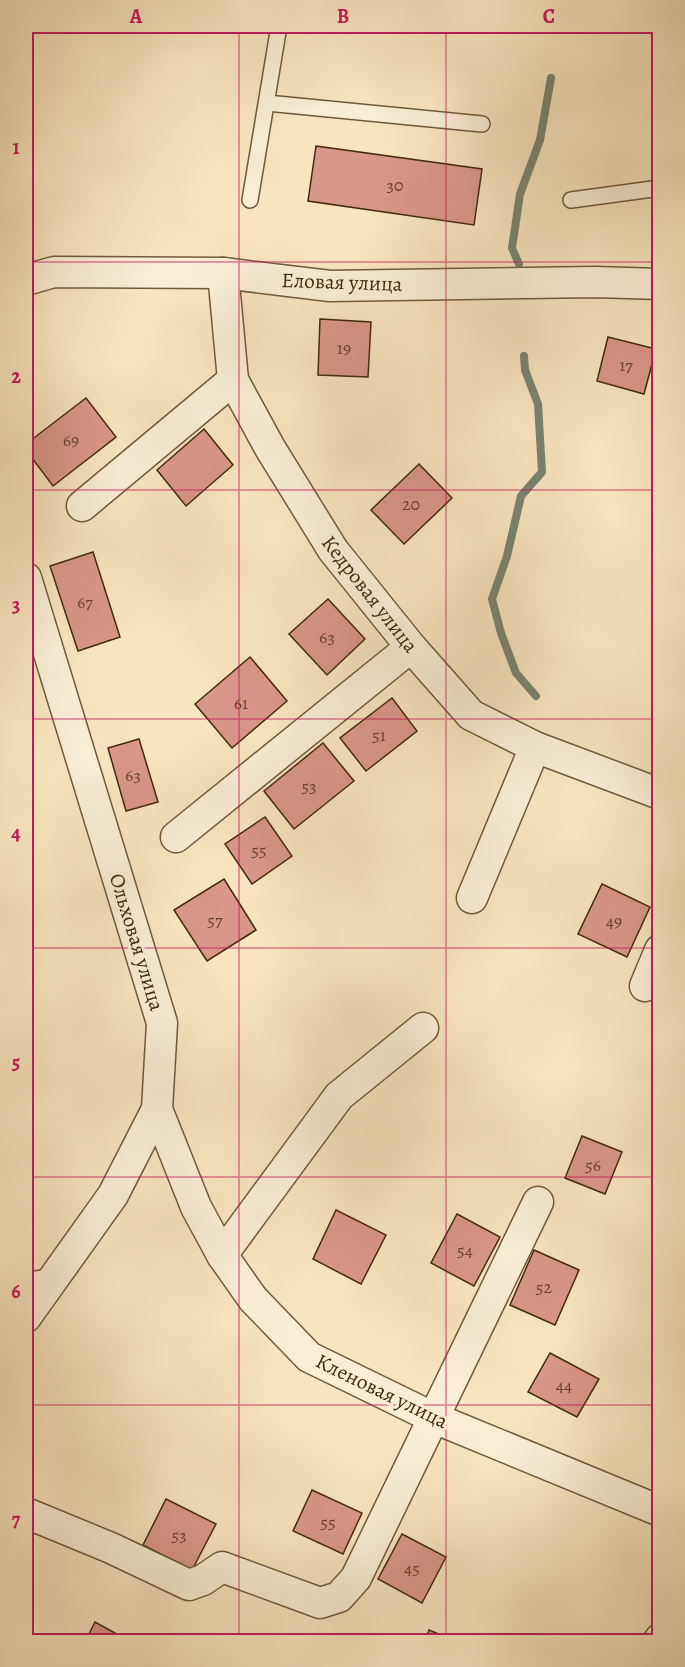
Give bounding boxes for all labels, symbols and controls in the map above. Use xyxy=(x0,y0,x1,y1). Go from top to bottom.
text: A xyxy=(129,3,143,30)
text: B xyxy=(337,3,349,30)
text: C xyxy=(543,3,555,30)
text: 1 xyxy=(12,134,20,161)
house number: 30 xyxy=(386,173,404,197)
street label: Еловая улица xyxy=(281,266,403,298)
house number: 19 xyxy=(337,336,351,360)
house number: 17 xyxy=(619,353,633,377)
text: 2 xyxy=(11,363,21,390)
house number: 69 xyxy=(63,428,79,452)
house number: 20 xyxy=(402,492,420,516)
street label: Кедровая улица xyxy=(315,529,425,659)
house number: 67 xyxy=(77,590,93,614)
text: 3 xyxy=(12,592,20,619)
house number: 63 xyxy=(319,625,335,649)
house number: 61 xyxy=(234,691,248,715)
house number: 51 xyxy=(372,723,386,747)
house number: 63 xyxy=(125,763,141,787)
house number: 53 xyxy=(301,774,317,798)
text: 4 xyxy=(11,820,21,847)
house number: 55 xyxy=(251,838,267,862)
street label: Ольховая улица xyxy=(103,870,171,1014)
house number: 57 xyxy=(207,908,223,932)
house number: 49 xyxy=(606,909,622,933)
text: 5 xyxy=(12,1049,20,1076)
house number: 56 xyxy=(585,1153,601,1177)
house number: 54 xyxy=(457,1238,473,1262)
house number: 52 xyxy=(536,1275,553,1299)
text: 6 xyxy=(11,1278,21,1305)
street label: Кленовая улица xyxy=(311,1347,453,1435)
house number: 44 xyxy=(556,1373,572,1397)
text: 7 xyxy=(12,1506,21,1533)
house number: 55 xyxy=(320,1510,336,1534)
house number: 53 xyxy=(171,1523,187,1547)
house number: 45 xyxy=(404,1556,420,1580)

